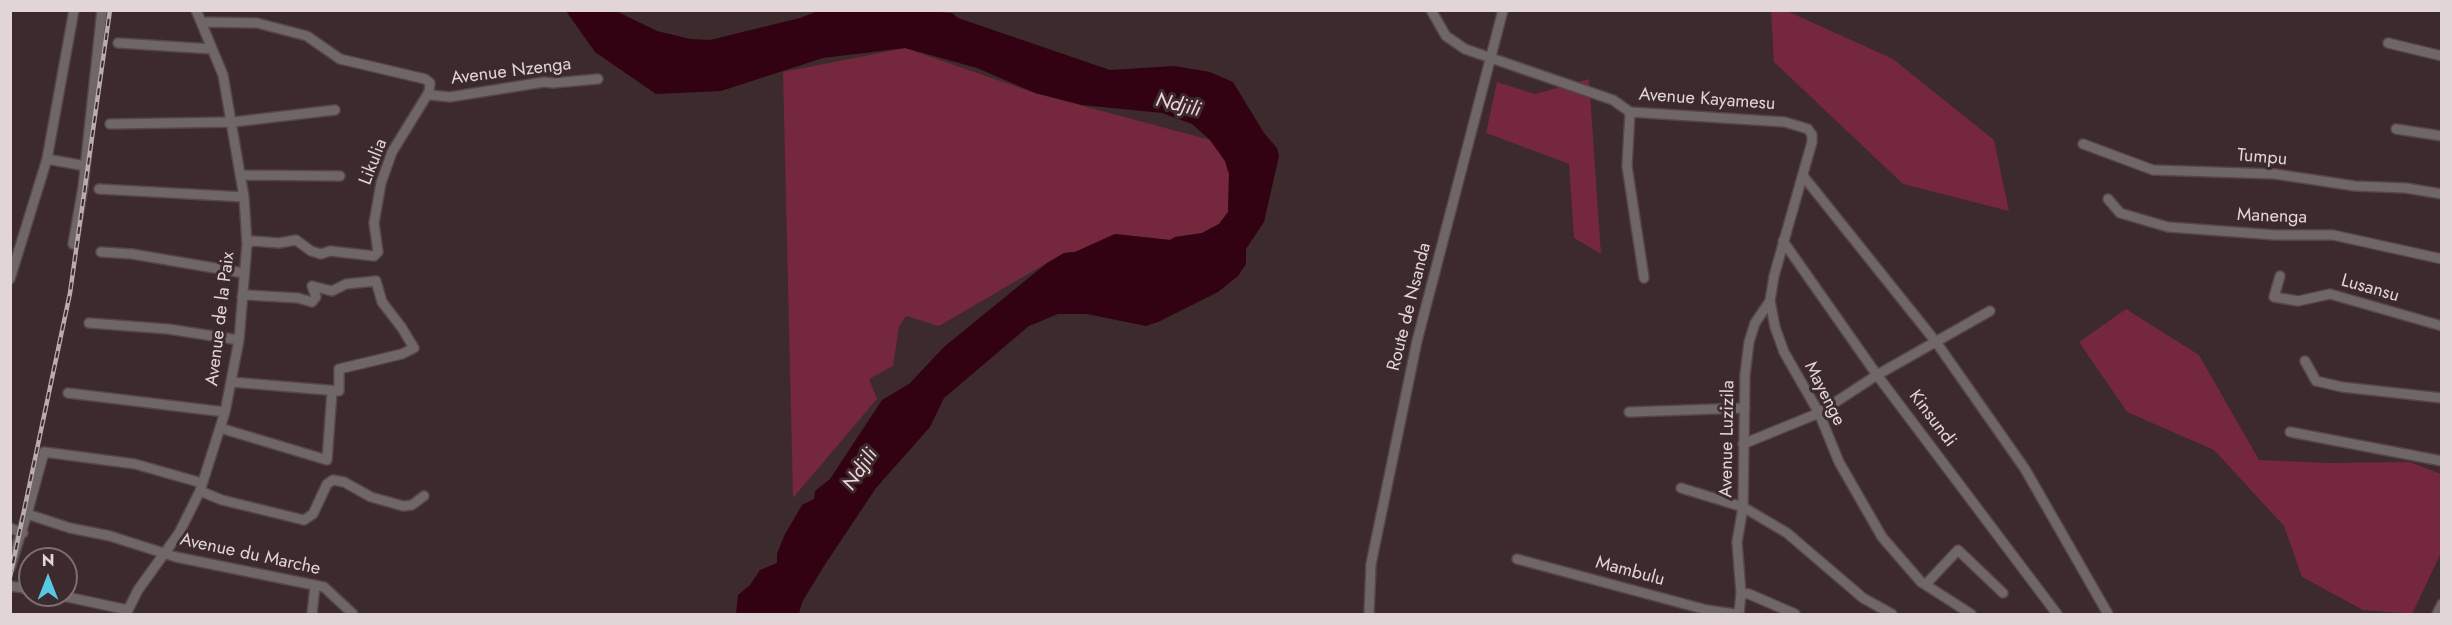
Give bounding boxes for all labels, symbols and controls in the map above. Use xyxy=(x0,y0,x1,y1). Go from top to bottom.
street label: Avenue Nzenga xyxy=(450,54,572,90)
street label: Avenue Kayamesu xyxy=(1638,84,1776,116)
water label: Ndjili xyxy=(1153,89,1203,123)
street label: Likulia xyxy=(355,136,393,188)
street label: Tumpu xyxy=(2236,145,2288,171)
street label: Manenga xyxy=(2236,205,2308,229)
street label: Route de Nsanda xyxy=(1384,241,1436,373)
street label: Avenue de la Paix xyxy=(202,251,240,387)
street label: Lusansu xyxy=(2339,270,2401,308)
street label: Mayenge xyxy=(1799,358,1849,430)
street label: Avenue Luzizila xyxy=(1716,380,1740,498)
street label: Kinsundi xyxy=(1904,386,1960,452)
water label: Ndjili xyxy=(838,444,884,496)
street label: Avenue du Marche xyxy=(178,530,322,580)
north arrow xyxy=(18,547,78,607)
text: N xyxy=(42,549,54,572)
street label: Mambulu xyxy=(1593,552,1667,592)

